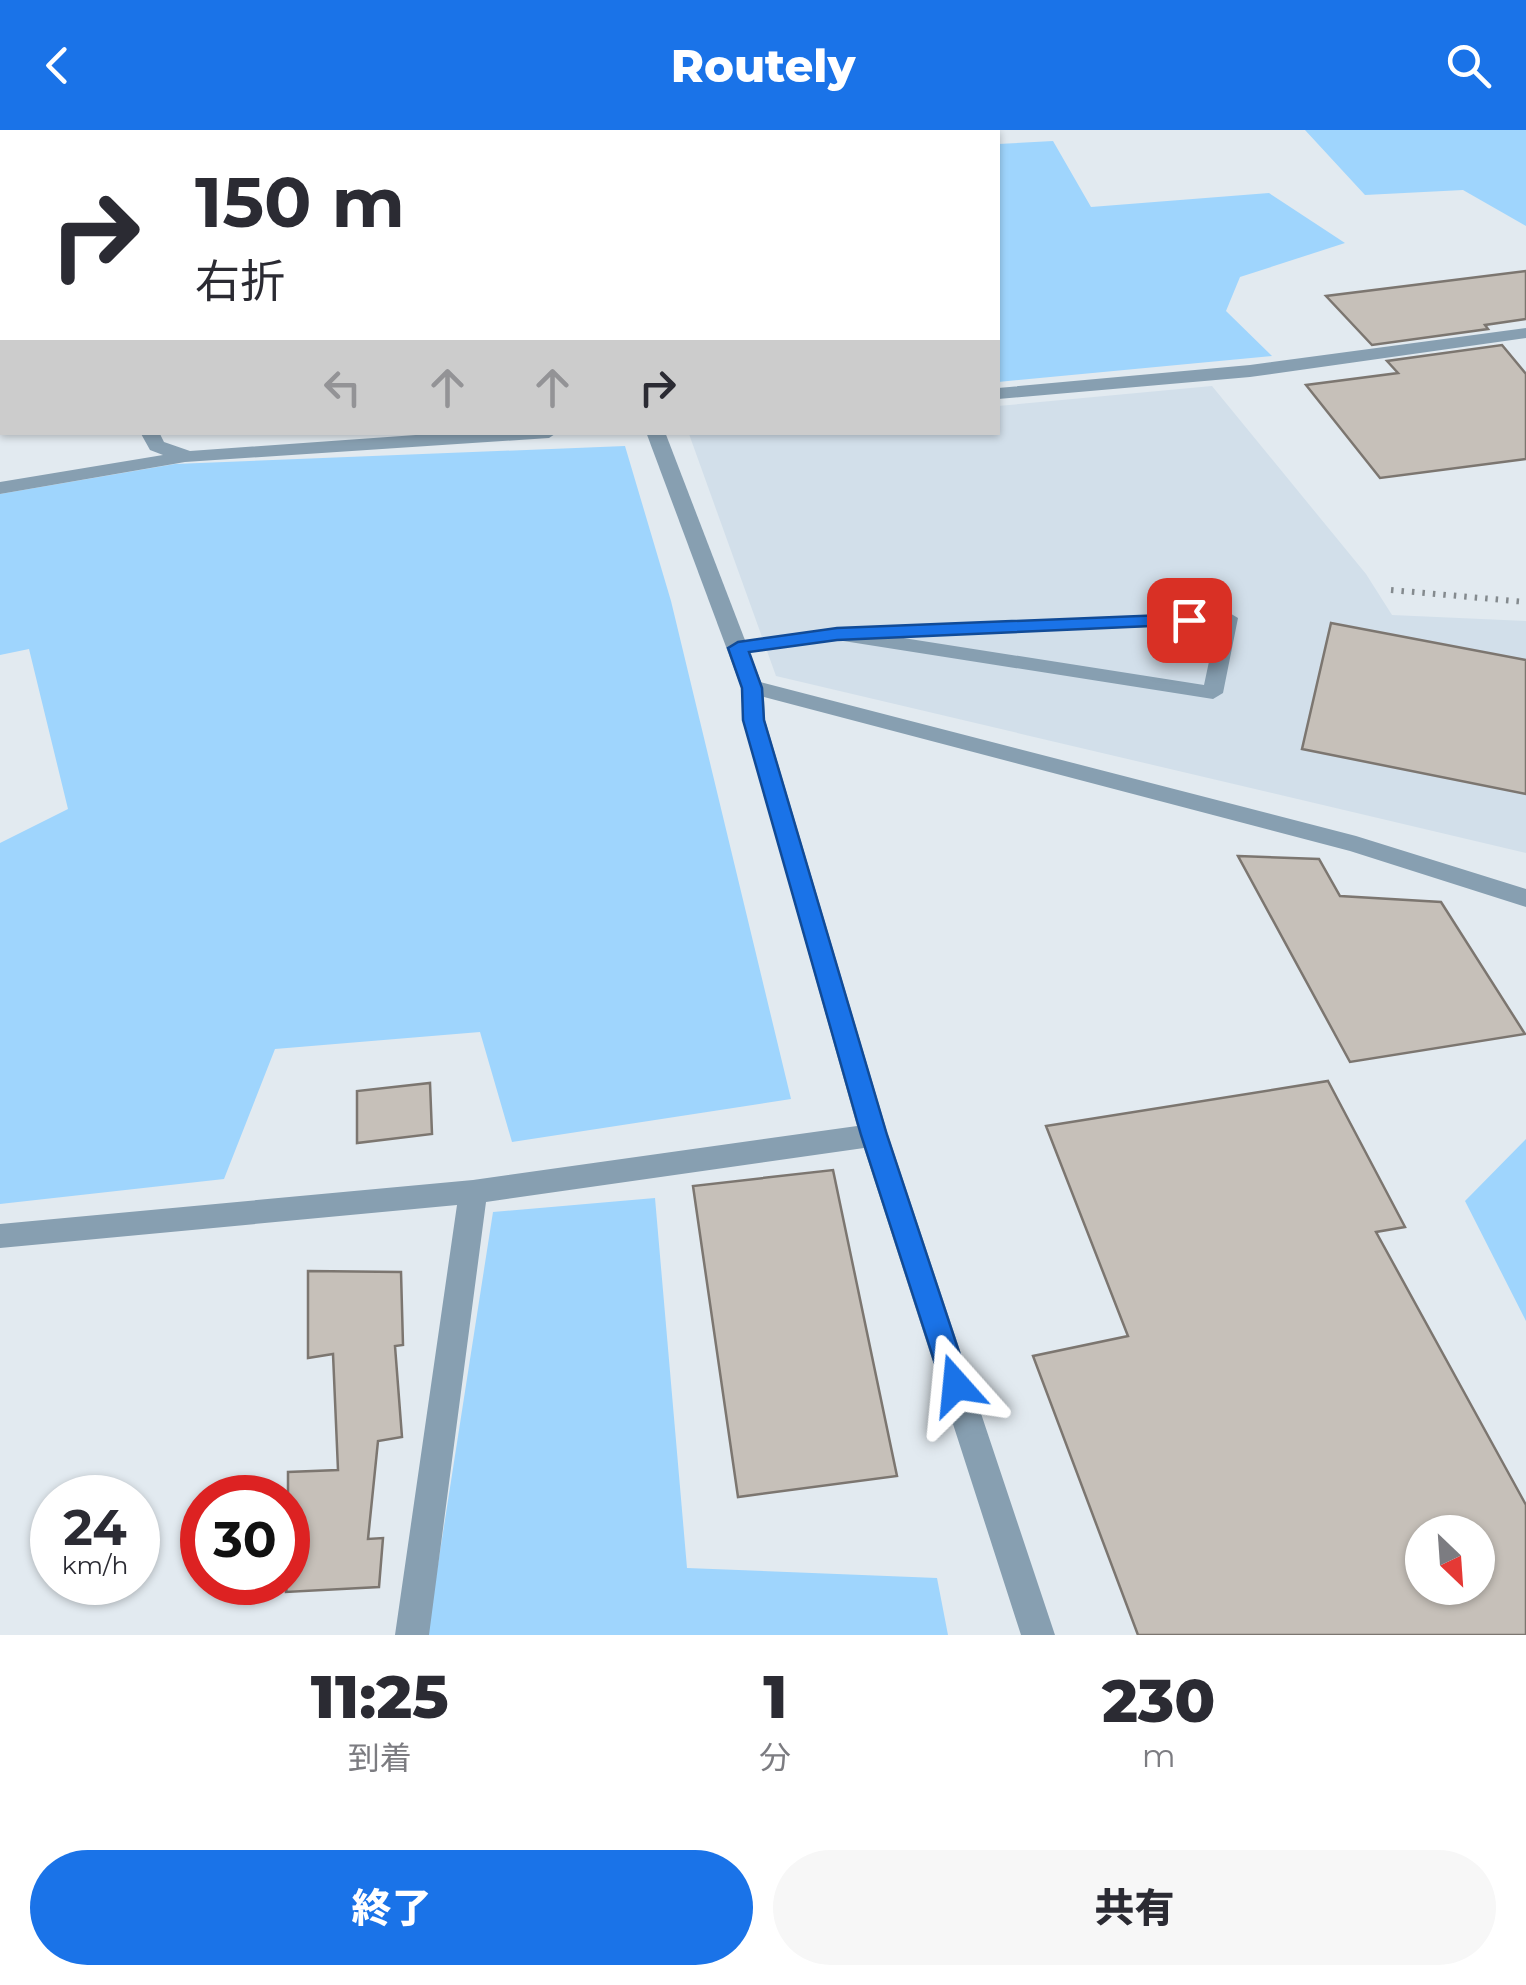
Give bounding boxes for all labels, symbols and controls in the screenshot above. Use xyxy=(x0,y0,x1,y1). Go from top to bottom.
icon: back xyxy=(30,38,85,93)
text: Routely xyxy=(671,38,855,93)
icon: search xyxy=(1441,38,1496,93)
text: 150 m xyxy=(195,159,405,245)
icon: right xyxy=(30,170,160,300)
text: 右折 xyxy=(195,253,285,308)
icon: left xyxy=(315,360,370,415)
icon: ahead xyxy=(420,360,475,415)
icon: ahead xyxy=(525,360,580,415)
icon: right xyxy=(630,360,685,415)
pin xyxy=(1147,578,1232,663)
icon: arrive xyxy=(1162,593,1217,648)
position arrow xyxy=(904,1333,1008,1437)
speed limit sign: 30 xyxy=(180,1475,310,1605)
text: 24 xyxy=(63,1497,127,1558)
north arrow xyxy=(1405,1515,1495,1605)
map controls xyxy=(1405,1515,1495,1605)
text: km/h xyxy=(62,1550,128,1580)
text: 11:25 xyxy=(311,1660,449,1733)
text: 1 xyxy=(763,1660,787,1733)
text: 230 xyxy=(1102,1664,1215,1737)
text: m xyxy=(1142,1736,1176,1775)
text: 到着 xyxy=(348,1738,412,1777)
text: 分 xyxy=(759,1738,791,1777)
button: 終了 xyxy=(30,1850,753,1965)
button: 共有 xyxy=(773,1850,1496,1965)

